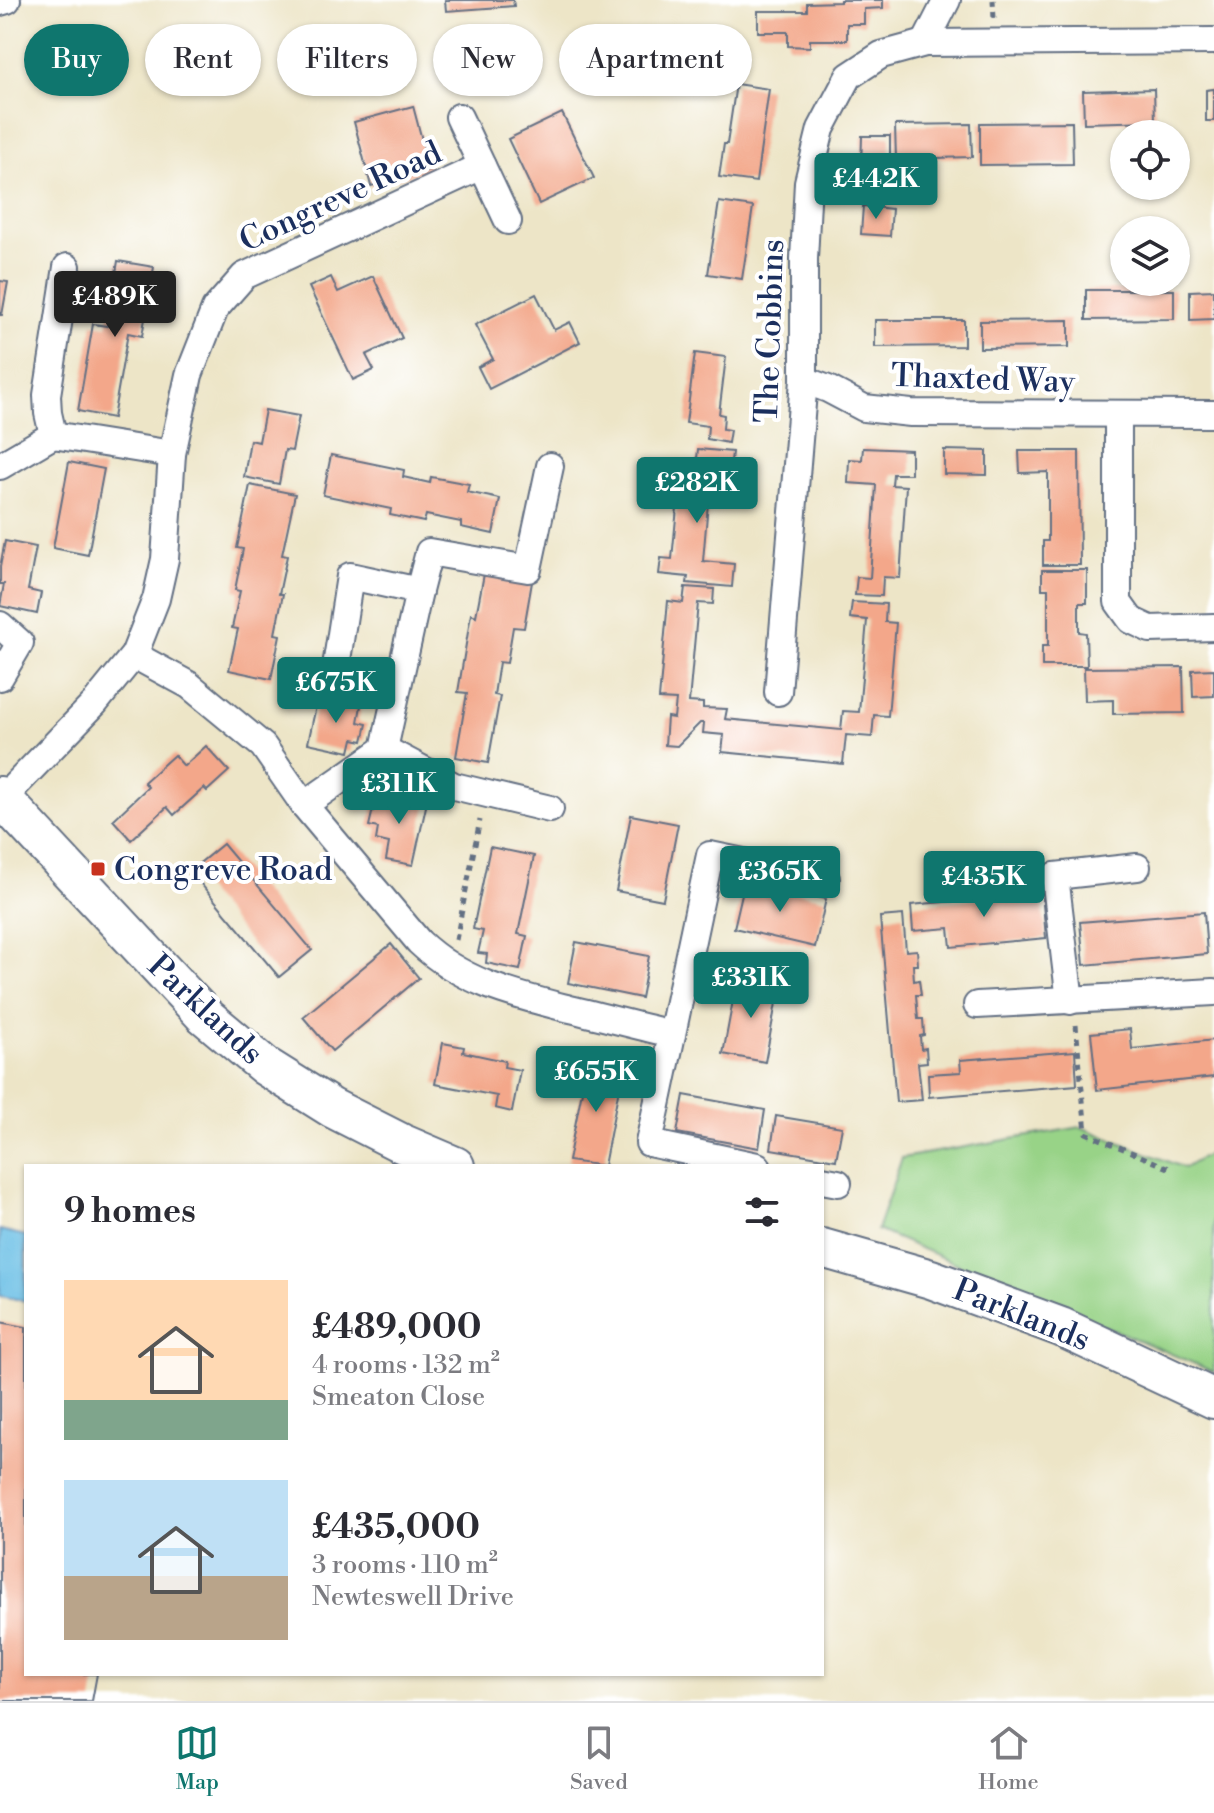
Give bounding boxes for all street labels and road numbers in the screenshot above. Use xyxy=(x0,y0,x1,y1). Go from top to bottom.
street label: Congreve Road xyxy=(233,133,448,261)
street label: The Cobbins xyxy=(747,238,793,424)
street label: Thaxted Way xyxy=(890,356,1076,402)
street label: Parklands xyxy=(139,946,271,1073)
street label: Parklands xyxy=(948,1270,1096,1360)

